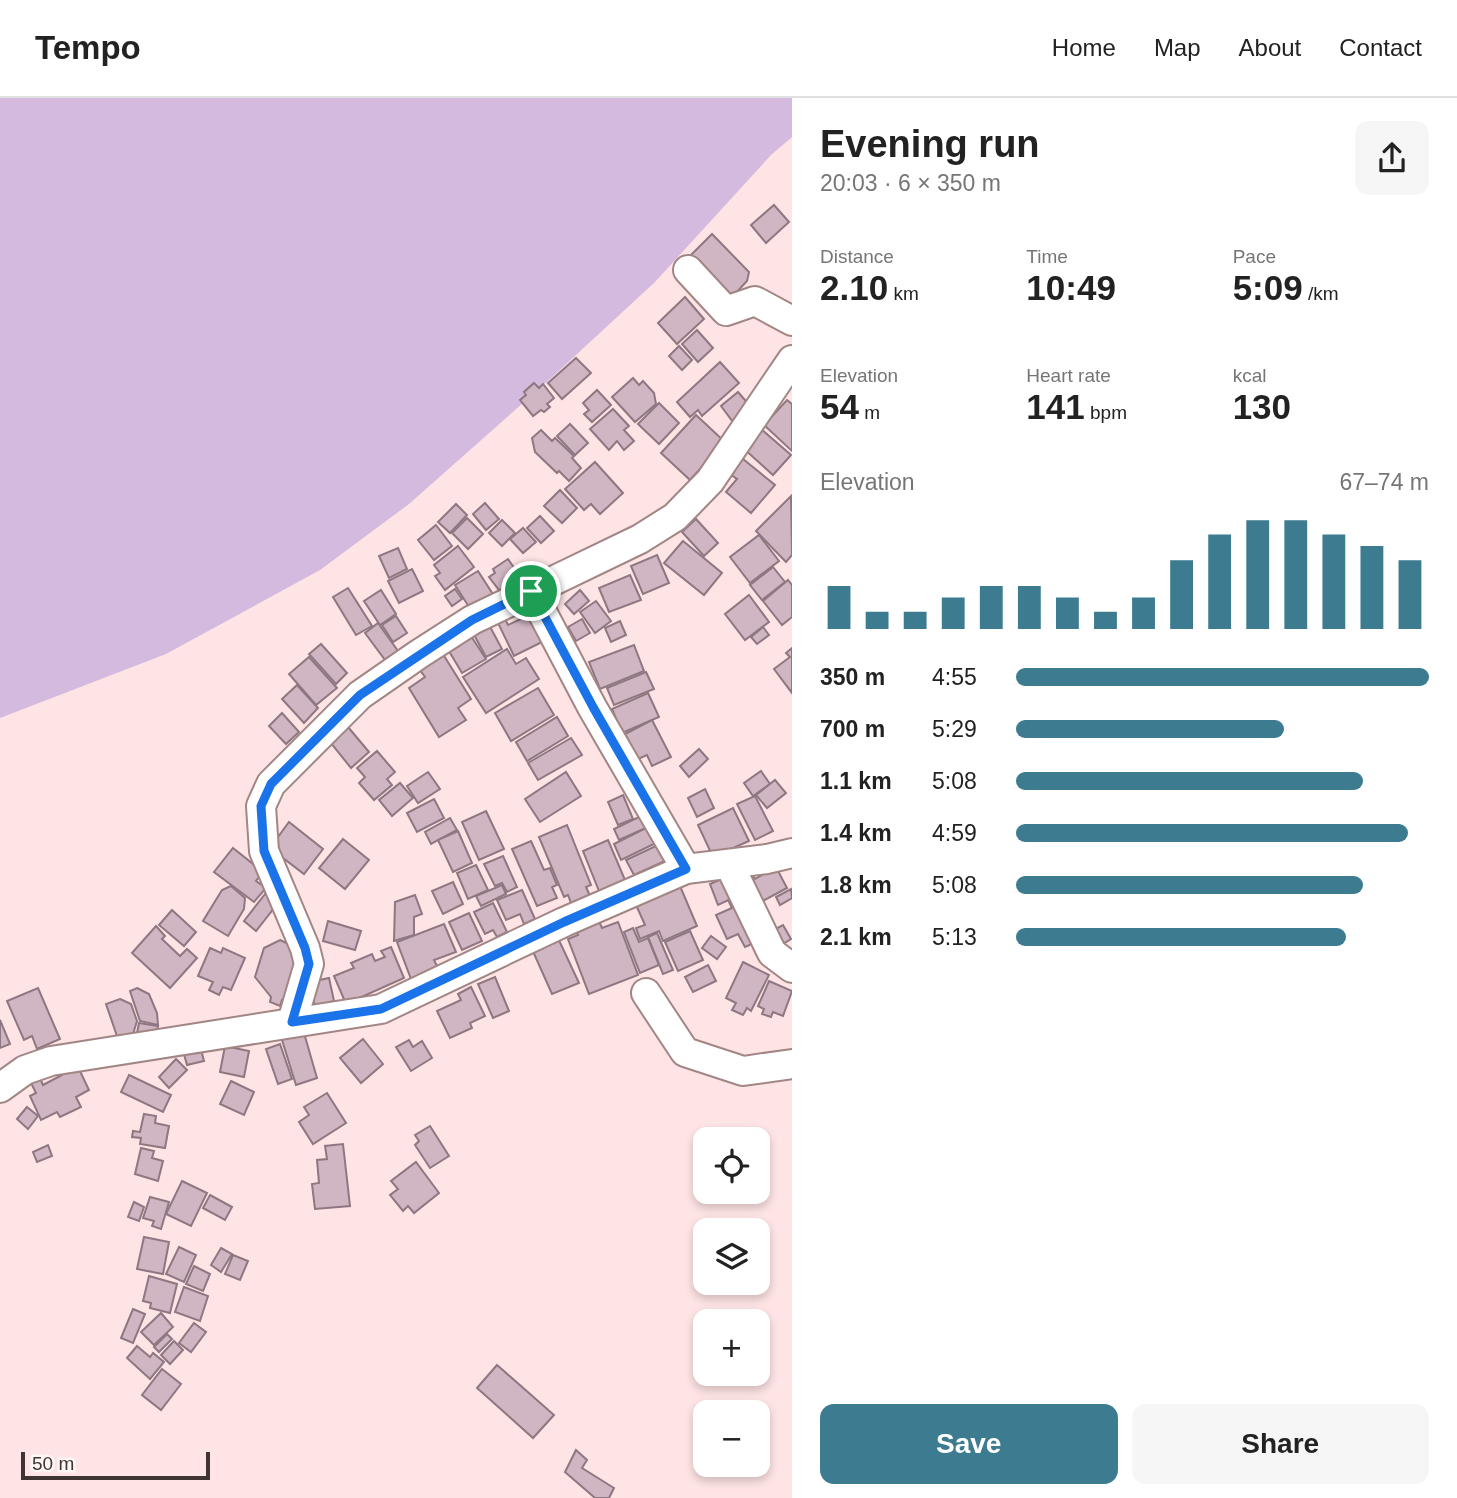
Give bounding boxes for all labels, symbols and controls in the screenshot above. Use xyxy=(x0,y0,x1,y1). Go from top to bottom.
text: Tempo xyxy=(35,29,141,66)
text: Home xyxy=(1052,34,1116,61)
text: Map xyxy=(1154,34,1201,61)
text: About xyxy=(1239,34,1301,61)
text: Contact xyxy=(1339,34,1422,61)
button: share xyxy=(1355,121,1429,195)
text: Evening run xyxy=(820,123,1040,165)
text: 20:03 · 6 × 350 m xyxy=(820,170,1001,196)
text: Distance xyxy=(820,246,894,267)
text: Time xyxy=(1026,246,1068,267)
text: Pace xyxy=(1233,246,1276,267)
text: 2.10 xyxy=(820,268,888,307)
text: 10:49 xyxy=(1026,268,1116,307)
text: 5:09 xyxy=(1233,268,1303,307)
text: km xyxy=(888,283,919,304)
text: /km xyxy=(1303,283,1339,304)
text: Elevation xyxy=(820,365,898,386)
text: Heart rate xyxy=(1026,365,1111,386)
text: kcal xyxy=(1233,365,1266,386)
text: 54 xyxy=(820,387,859,426)
text: 141 xyxy=(1026,387,1085,426)
text: 130 xyxy=(1233,387,1291,426)
text: m xyxy=(859,402,880,423)
text: bpm xyxy=(1085,402,1127,423)
text: Elevation xyxy=(820,469,915,495)
text: 67–74 m xyxy=(1339,469,1429,495)
pin xyxy=(501,561,561,621)
icon: arrive xyxy=(512,572,550,610)
text: 350 m xyxy=(820,664,885,690)
text: 4:55 xyxy=(932,664,977,690)
text: 700 m xyxy=(820,716,885,742)
text: 5:29 xyxy=(932,716,977,742)
text: 1.1 km xyxy=(820,768,892,794)
text: 5:08 xyxy=(932,768,977,794)
text: 1.4 km xyxy=(820,820,892,846)
text: 4:59 xyxy=(932,820,977,846)
text: 1.8 km xyxy=(820,872,892,898)
text: 5:08 xyxy=(932,872,977,898)
text: 2.1 km xyxy=(820,924,892,950)
text: 5:13 xyxy=(932,924,977,950)
map controls xyxy=(693,1127,770,1477)
button: locate xyxy=(693,1127,770,1204)
button: layers xyxy=(693,1218,770,1295)
button: + xyxy=(693,1309,770,1386)
button: − xyxy=(693,1400,770,1477)
button: Save xyxy=(820,1404,1118,1484)
button: Share xyxy=(1132,1404,1429,1484)
scale bar xyxy=(21,1449,210,1481)
text: 50 m xyxy=(32,1453,74,1474)

